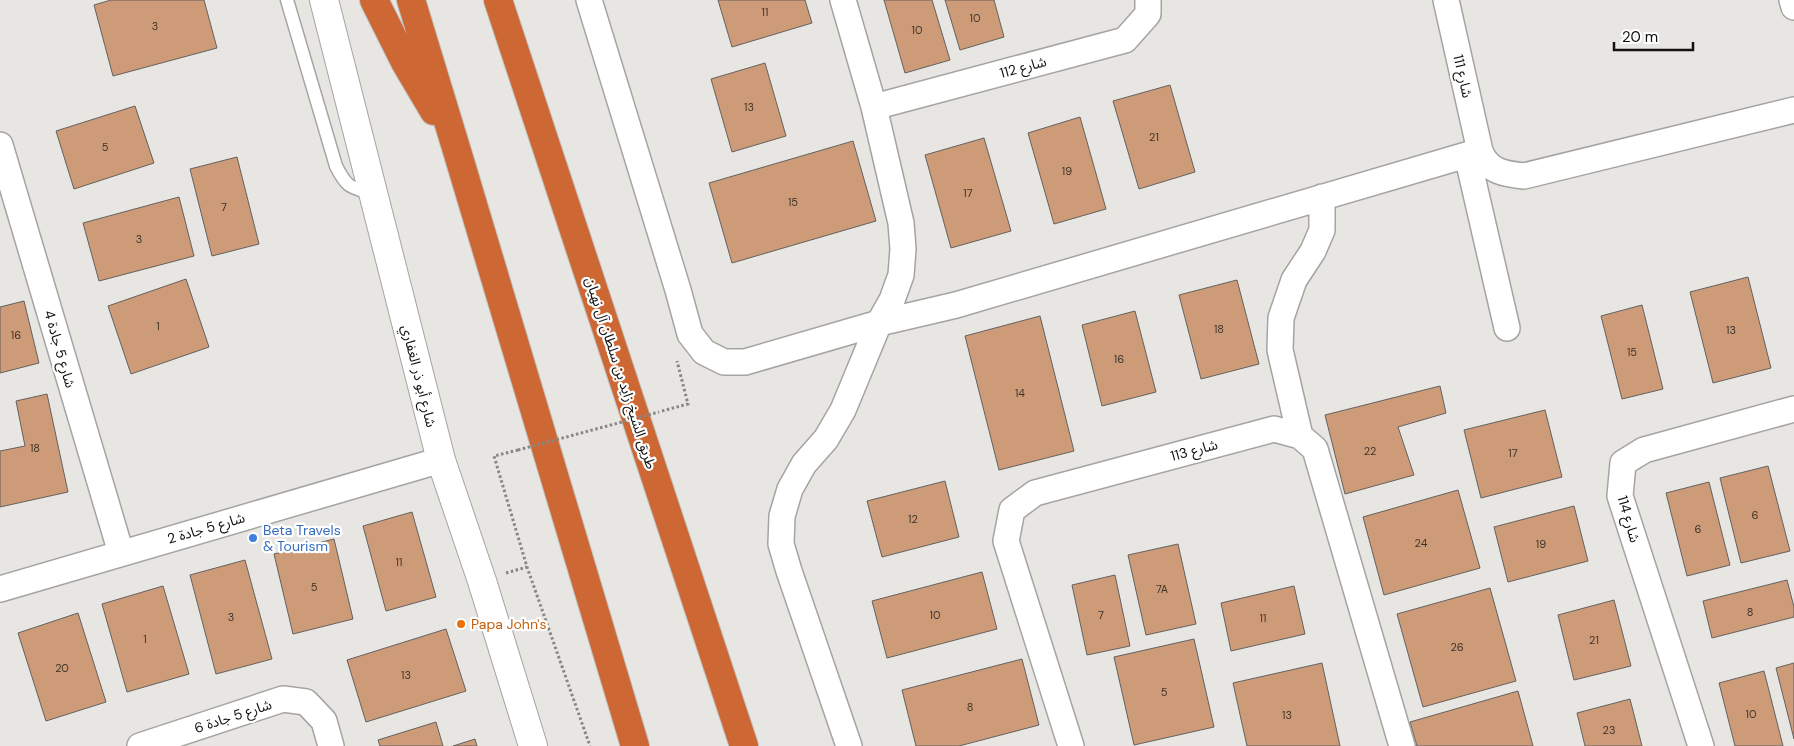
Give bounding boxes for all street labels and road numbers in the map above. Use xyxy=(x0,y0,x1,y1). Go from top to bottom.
street label: شارع 112 xyxy=(998,52,1049,84)
street label: شارع 111 xyxy=(1447,52,1477,100)
street label: طريق الشيخ زايد بن سلطان آل نهيان xyxy=(579,275,661,472)
street label: شارع 5 جادة 4 xyxy=(38,308,80,391)
street label: شارع أبو ذر الغفاري xyxy=(395,323,440,430)
street label: شارع 113 xyxy=(1168,435,1220,467)
street label: شارع 114 xyxy=(1612,493,1644,545)
street label: شارع 5 جادة 2 xyxy=(165,508,247,550)
street label: شارع 5 جادة 6 xyxy=(192,695,275,739)

